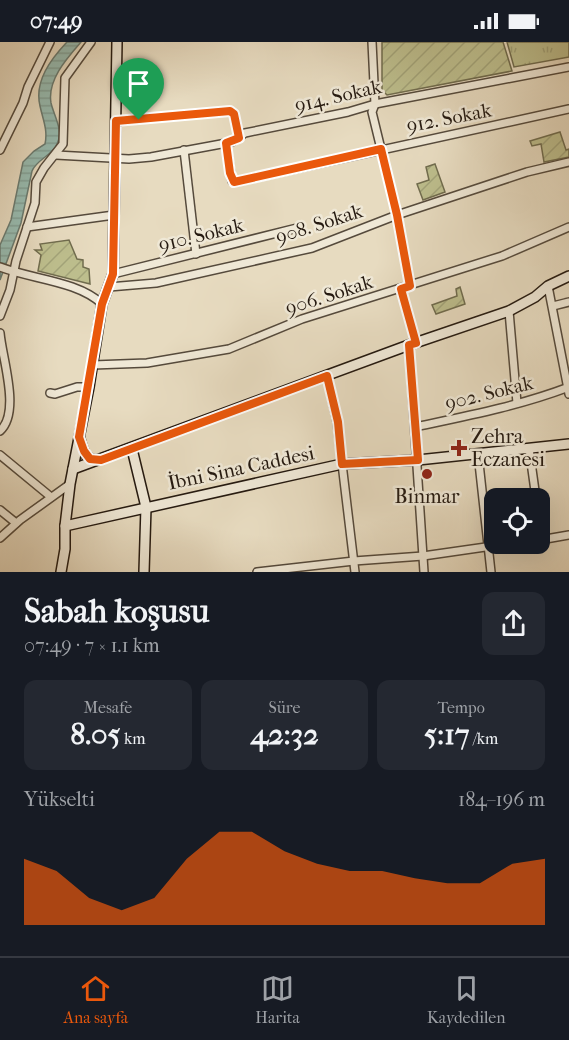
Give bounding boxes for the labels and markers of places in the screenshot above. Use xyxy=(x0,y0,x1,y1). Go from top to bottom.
pin xyxy=(113,58,164,120)
place label: Zehra Eczanesi xyxy=(471,425,545,471)
marker: Zehra Eczanesi xyxy=(452,441,466,455)
marker: Binmar xyxy=(420,467,434,481)
place label: Binmar xyxy=(395,485,460,508)

